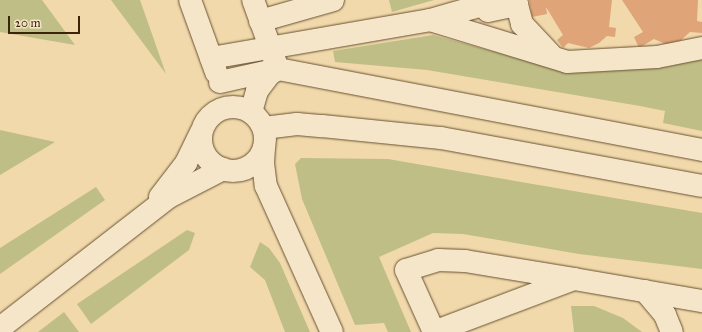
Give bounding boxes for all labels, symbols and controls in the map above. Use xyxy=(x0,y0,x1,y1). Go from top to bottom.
scale bar xyxy=(10,8,82,34)
text: 20 m xyxy=(15,16,41,30)

